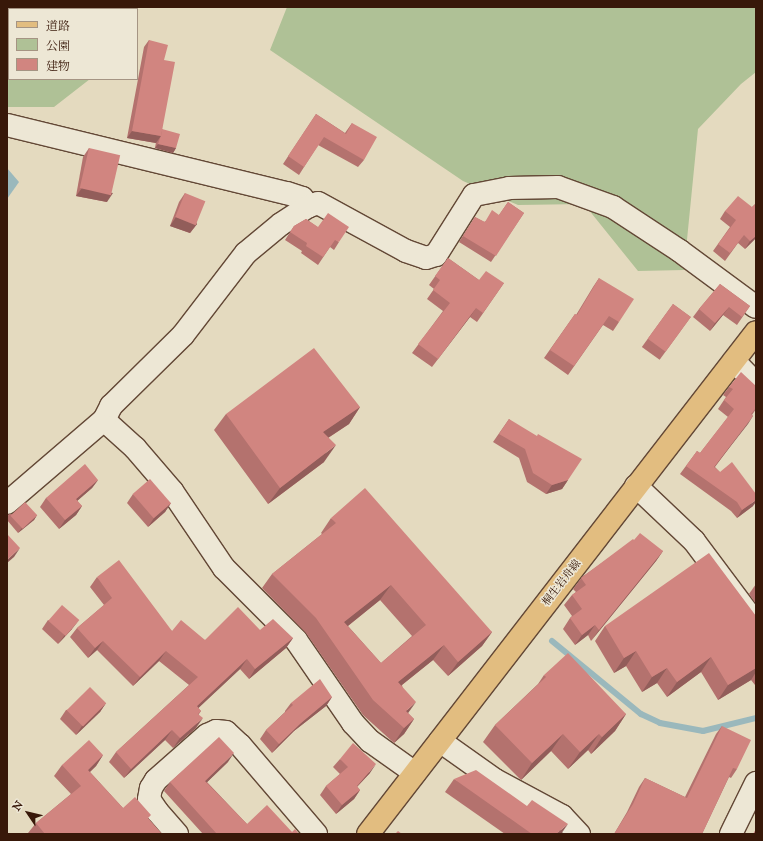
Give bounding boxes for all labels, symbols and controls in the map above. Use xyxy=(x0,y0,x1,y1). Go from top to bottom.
legend xyxy=(8,8,138,80)
text: 道路 xyxy=(46,19,70,33)
text: 公園 xyxy=(46,39,70,53)
text: 建物 xyxy=(46,59,70,73)
street label: 桐生岩舟線 xyxy=(540,557,584,609)
north arrow xyxy=(8,793,48,833)
text: N xyxy=(10,798,26,813)

